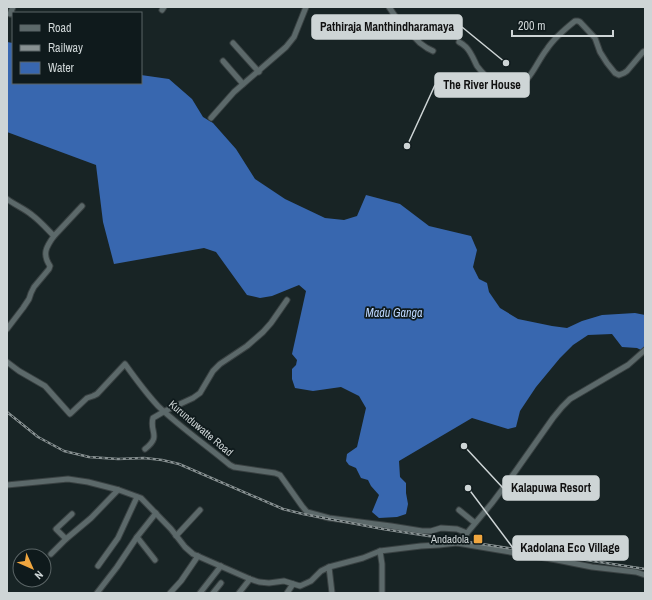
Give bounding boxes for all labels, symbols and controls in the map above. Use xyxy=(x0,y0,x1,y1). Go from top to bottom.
legend xyxy=(12,12,142,84)
scale bar xyxy=(512,12,613,38)
callout: Pathiraja Manthindharamaya xyxy=(312,15,462,39)
text: 200 m xyxy=(518,18,545,34)
text: Pathiraja Manthindharamaya xyxy=(320,19,455,35)
text: Road xyxy=(48,20,72,36)
text: Railway xyxy=(48,40,83,56)
text: Water xyxy=(48,60,75,76)
callout: The River House xyxy=(435,73,529,97)
text: The River House xyxy=(443,77,521,93)
water label: Madu Ganga xyxy=(366,305,423,321)
street label: Kurunduwatte Road xyxy=(166,397,236,459)
callout: Kalapuwa Resort xyxy=(503,476,599,500)
text: Kalapuwa Resort xyxy=(511,480,592,496)
place label: Andadola xyxy=(430,532,469,546)
marker: Andadola xyxy=(472,533,484,545)
callout: Kadolana Eco Village xyxy=(513,536,628,560)
text: Kadolana Eco Village xyxy=(520,540,620,556)
north arrow xyxy=(12,548,52,588)
text: N xyxy=(32,568,46,582)

